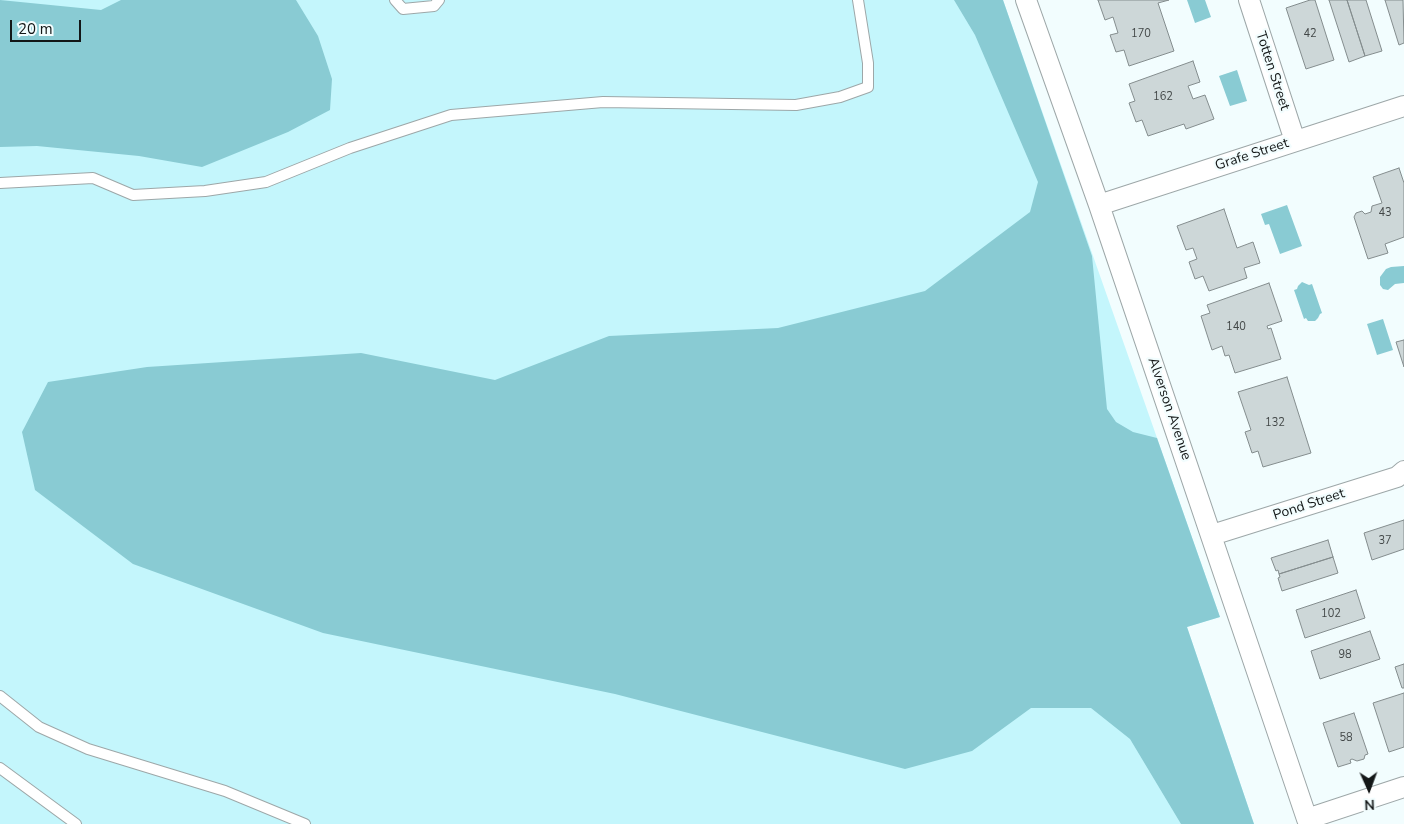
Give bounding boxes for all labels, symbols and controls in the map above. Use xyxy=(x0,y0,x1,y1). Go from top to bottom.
scale bar xyxy=(12,10,84,42)
text: 20 m xyxy=(18,19,53,39)
house number: 170 xyxy=(1131,27,1151,41)
house number: 42 xyxy=(1303,27,1317,41)
street label: Totten Street xyxy=(1251,29,1293,113)
house number: 162 xyxy=(1153,90,1173,104)
street label: Grafe Street xyxy=(1213,135,1291,175)
house number: 43 xyxy=(1378,206,1392,220)
house number: 140 xyxy=(1226,320,1246,334)
street label: Alverson Avenue xyxy=(1144,355,1194,463)
house number: 132 xyxy=(1265,416,1285,430)
street label: Pond Street xyxy=(1271,486,1347,524)
house number: 37 xyxy=(1378,534,1392,548)
house number: 102 xyxy=(1321,607,1341,621)
house number: 98 xyxy=(1338,648,1352,662)
house number: 58 xyxy=(1339,731,1353,745)
north arrow xyxy=(1344,764,1394,814)
text: N xyxy=(1364,795,1375,814)

